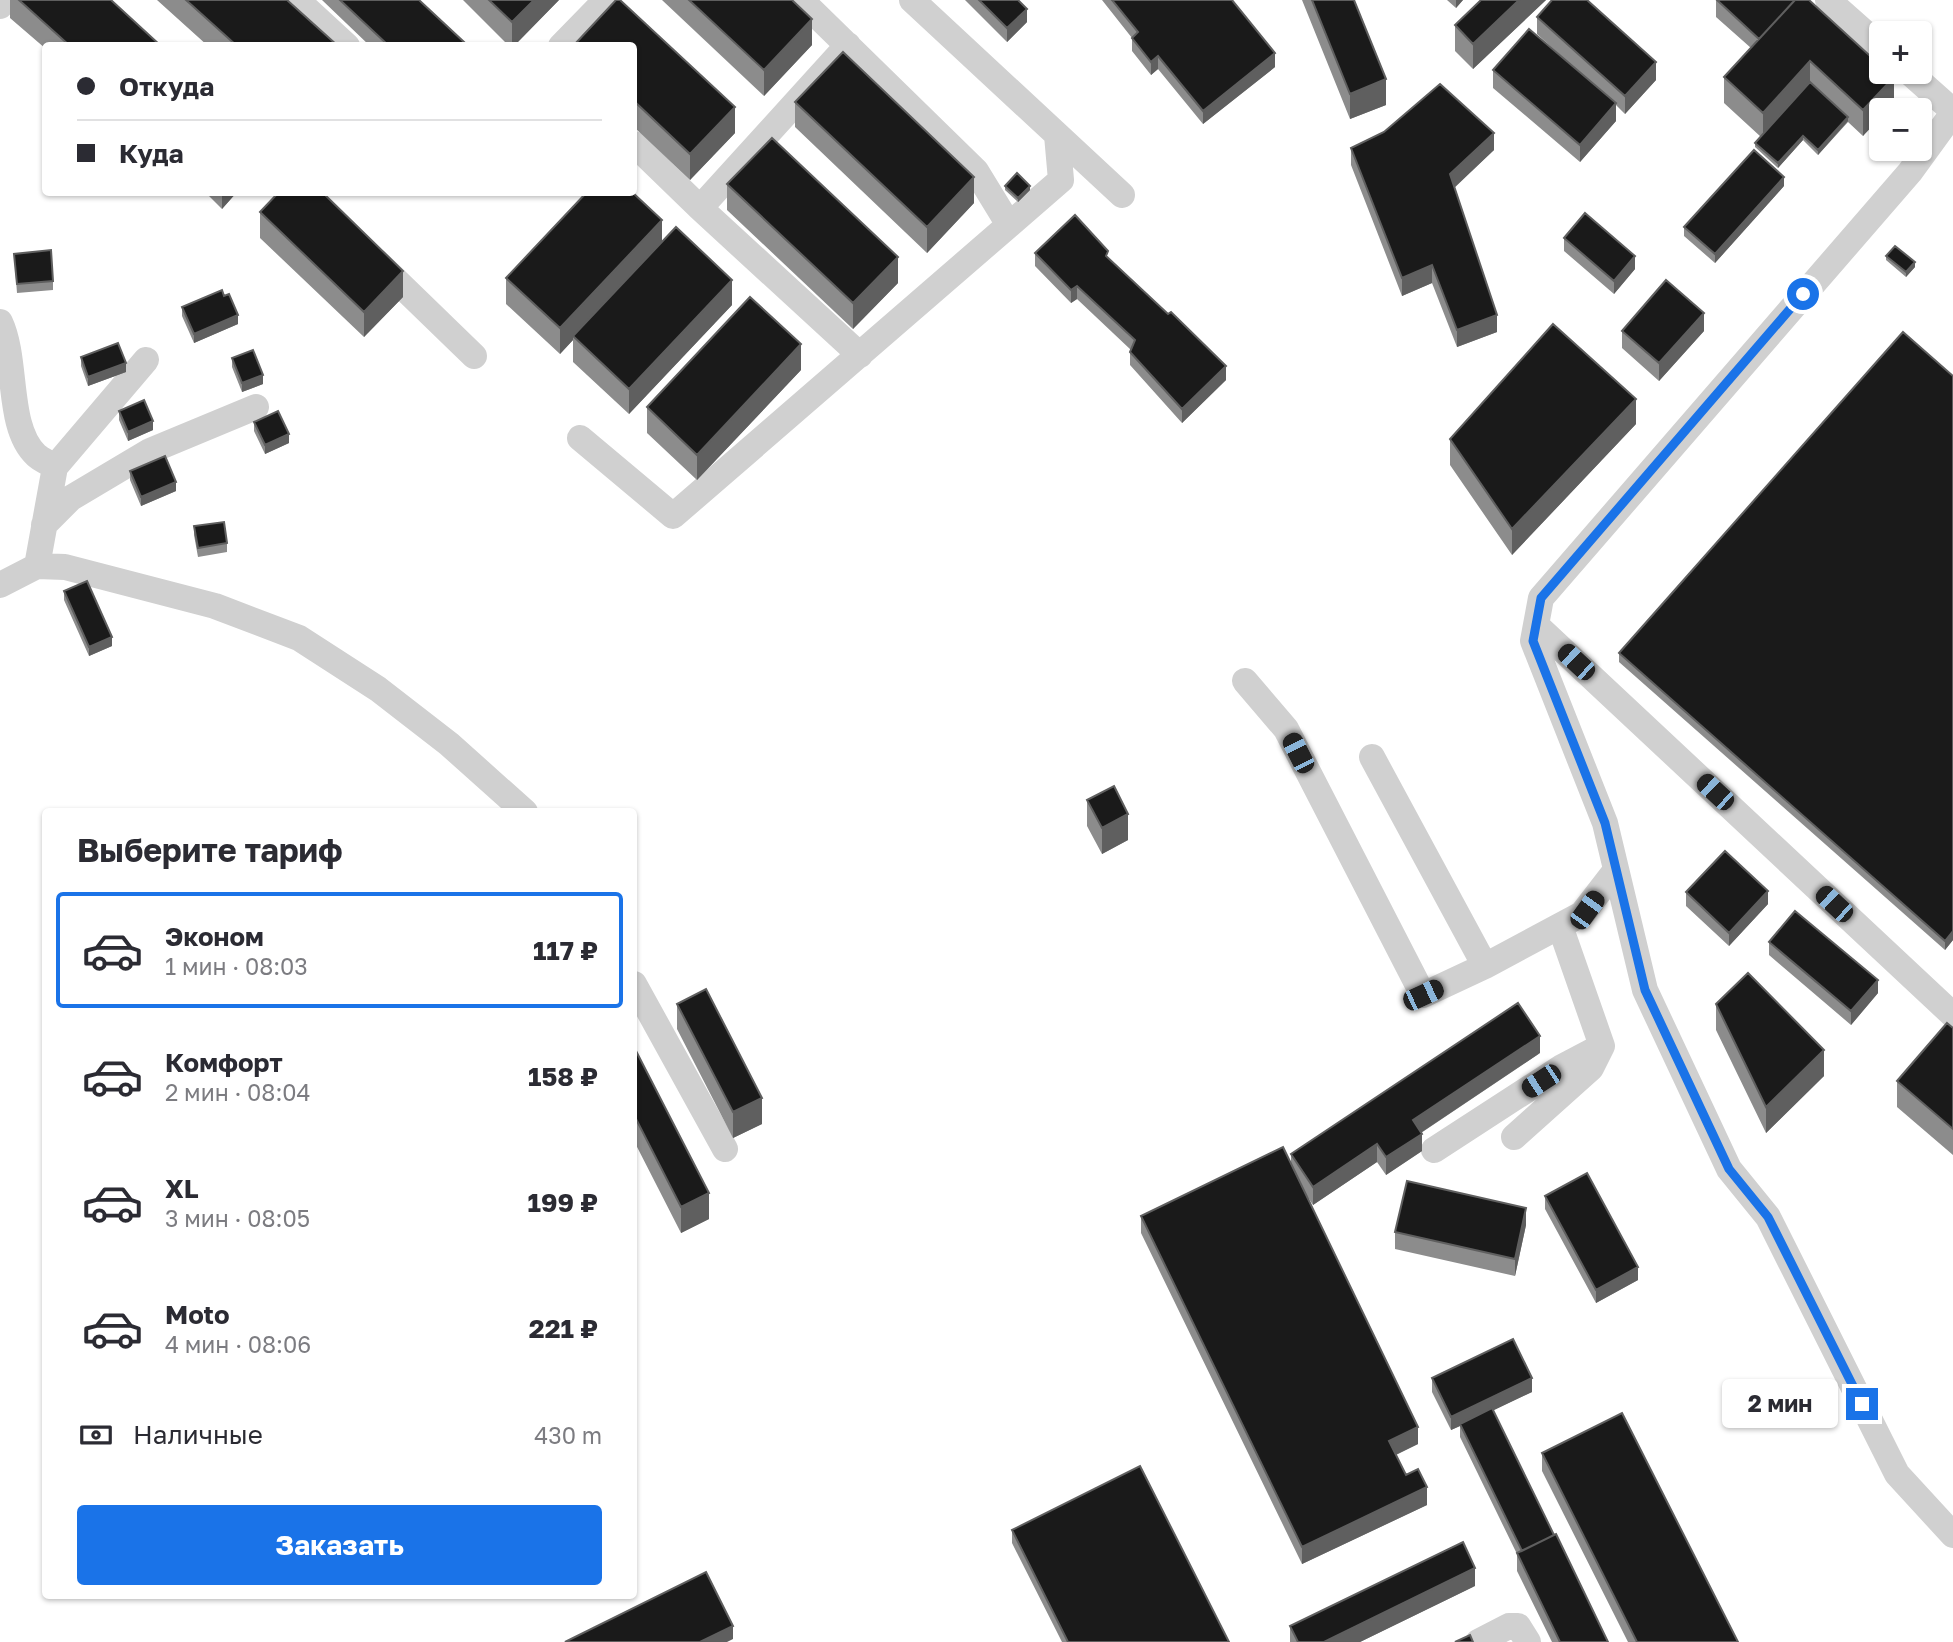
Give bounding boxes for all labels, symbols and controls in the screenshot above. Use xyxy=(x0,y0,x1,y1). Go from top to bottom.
map controls xyxy=(1869,21,1932,161)
button: + xyxy=(1869,21,1932,84)
text: Откуда xyxy=(119,71,214,102)
button: − xyxy=(1869,98,1932,161)
text: Куда xyxy=(119,138,184,169)
route start xyxy=(1787,278,1819,310)
car xyxy=(1554,640,1599,684)
car xyxy=(1280,730,1317,776)
car xyxy=(1693,770,1738,814)
text: Выберите тариф xyxy=(77,831,343,869)
car xyxy=(1812,882,1857,926)
car xyxy=(1567,887,1608,933)
icon: car xyxy=(81,919,144,982)
text: Эконом xyxy=(165,921,264,952)
text: 117 ₽ xyxy=(533,935,598,966)
text: 1 мин · 08:03 xyxy=(165,952,308,980)
car xyxy=(1400,977,1447,1013)
icon: car xyxy=(81,1045,144,1108)
text: Комфорт xyxy=(165,1047,283,1078)
text: 158 ₽ xyxy=(528,1061,598,1092)
car xyxy=(1518,1061,1565,1101)
text: 2 мин · 08:04 xyxy=(165,1078,311,1106)
icon: car xyxy=(81,1171,144,1234)
text: XL xyxy=(165,1173,199,1204)
text: 199 ₽ xyxy=(528,1187,598,1218)
text: 3 мин · 08:05 xyxy=(165,1204,310,1232)
icon: car xyxy=(81,1297,144,1360)
text: Moto xyxy=(165,1299,230,1330)
text: 221 ₽ xyxy=(529,1313,598,1344)
text: 4 мин · 08:06 xyxy=(165,1330,311,1358)
callout: 2 мин xyxy=(1722,1380,1838,1428)
route end xyxy=(1846,1388,1878,1420)
text: 2 мин xyxy=(1748,1389,1812,1417)
icon: cash xyxy=(77,1416,115,1454)
text: Наличные xyxy=(133,1419,263,1450)
text: 430 m xyxy=(534,1421,602,1449)
button: Заказать xyxy=(77,1505,602,1585)

